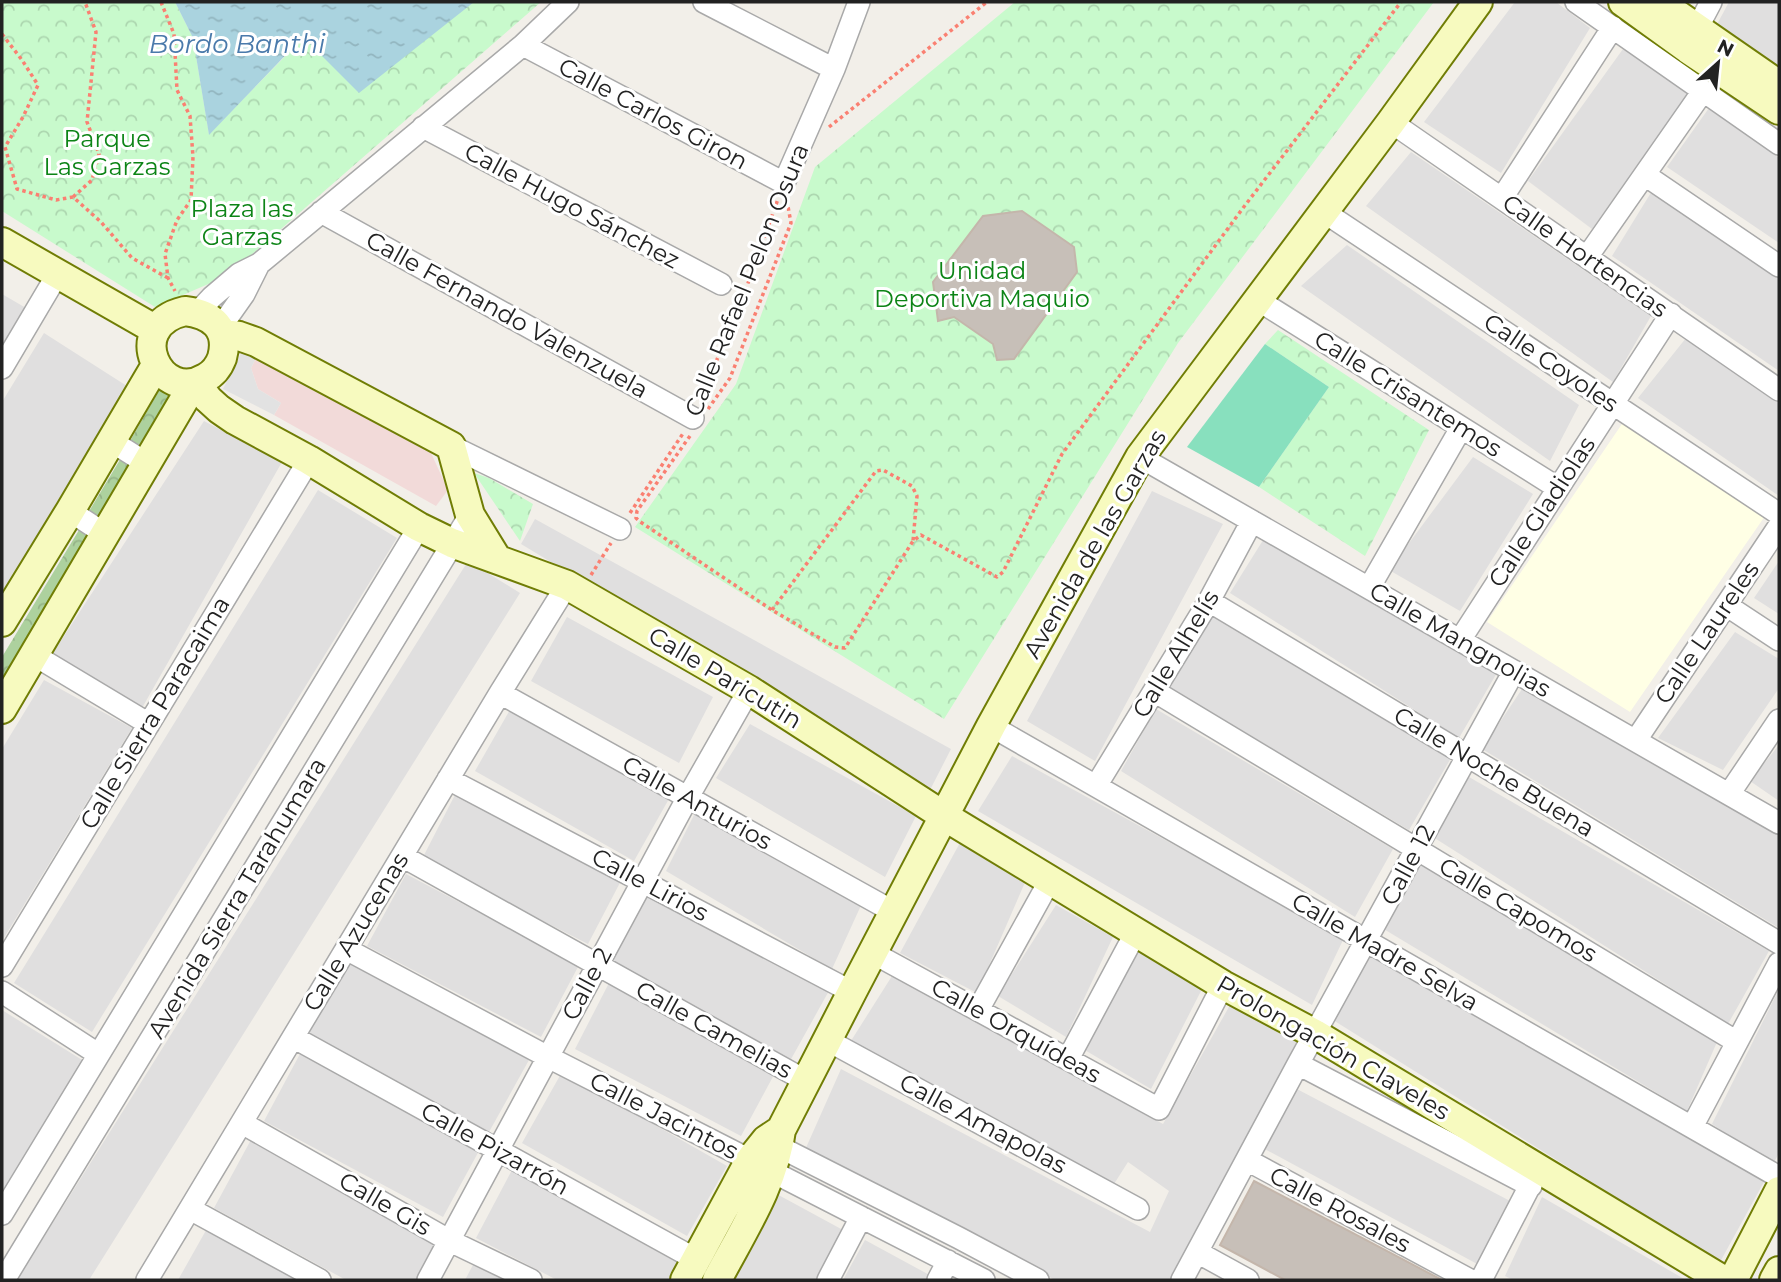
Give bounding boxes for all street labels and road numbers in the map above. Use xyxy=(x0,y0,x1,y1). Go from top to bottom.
street label: Calle Carlos Giron xyxy=(554,51,753,176)
street label: Calle Hugo Sánchez xyxy=(460,137,685,275)
street label: Calle Rafael Pelon Osura xyxy=(678,139,815,420)
street label: Calle Hortencias xyxy=(1497,188,1673,323)
street label: Calle Fernando Valenzuela xyxy=(361,225,653,404)
street label: Calle Coyoles xyxy=(1478,307,1624,418)
street label: Calle Crisantemos xyxy=(1309,324,1507,463)
street label: Avenida de las Garzas xyxy=(1017,424,1172,663)
street label: Calle Gladiolas xyxy=(1482,431,1601,593)
street label: Calle Laureles xyxy=(1648,556,1765,709)
street label: Calle Mangnolias xyxy=(1364,576,1556,703)
street label: Calle Alhelís xyxy=(1126,585,1225,723)
street label: Calle Sierra Paracaima xyxy=(74,591,236,834)
street label: Calle Paricutin xyxy=(643,620,807,735)
street label: Calle Noche Buena xyxy=(1389,700,1600,843)
street label: Calle Anturios xyxy=(617,749,777,856)
street label: Avenida Sierra Tarahumara xyxy=(141,752,332,1043)
street label: Calle 12 xyxy=(1374,820,1441,910)
street label: Calle Lirios xyxy=(587,842,714,927)
street label: Calle Azucenas xyxy=(297,847,414,1016)
street label: Calle Capomos xyxy=(1434,851,1603,968)
street label: Calle Madre Selva xyxy=(1287,886,1484,1017)
street label: Calle 2 xyxy=(555,942,618,1025)
street label: Prolongación Claveles xyxy=(1212,969,1455,1126)
street label: Calle Orquídeas xyxy=(926,972,1106,1089)
street label: Calle Camelias xyxy=(631,975,798,1085)
street label: Calle Jacintos xyxy=(585,1066,743,1165)
street label: Calle Amapolas xyxy=(895,1067,1072,1180)
street label: Calle Pizarrón xyxy=(416,1096,574,1201)
street label: Calle Rosales xyxy=(1265,1160,1416,1259)
street label: Calle Gis xyxy=(334,1166,436,1241)

